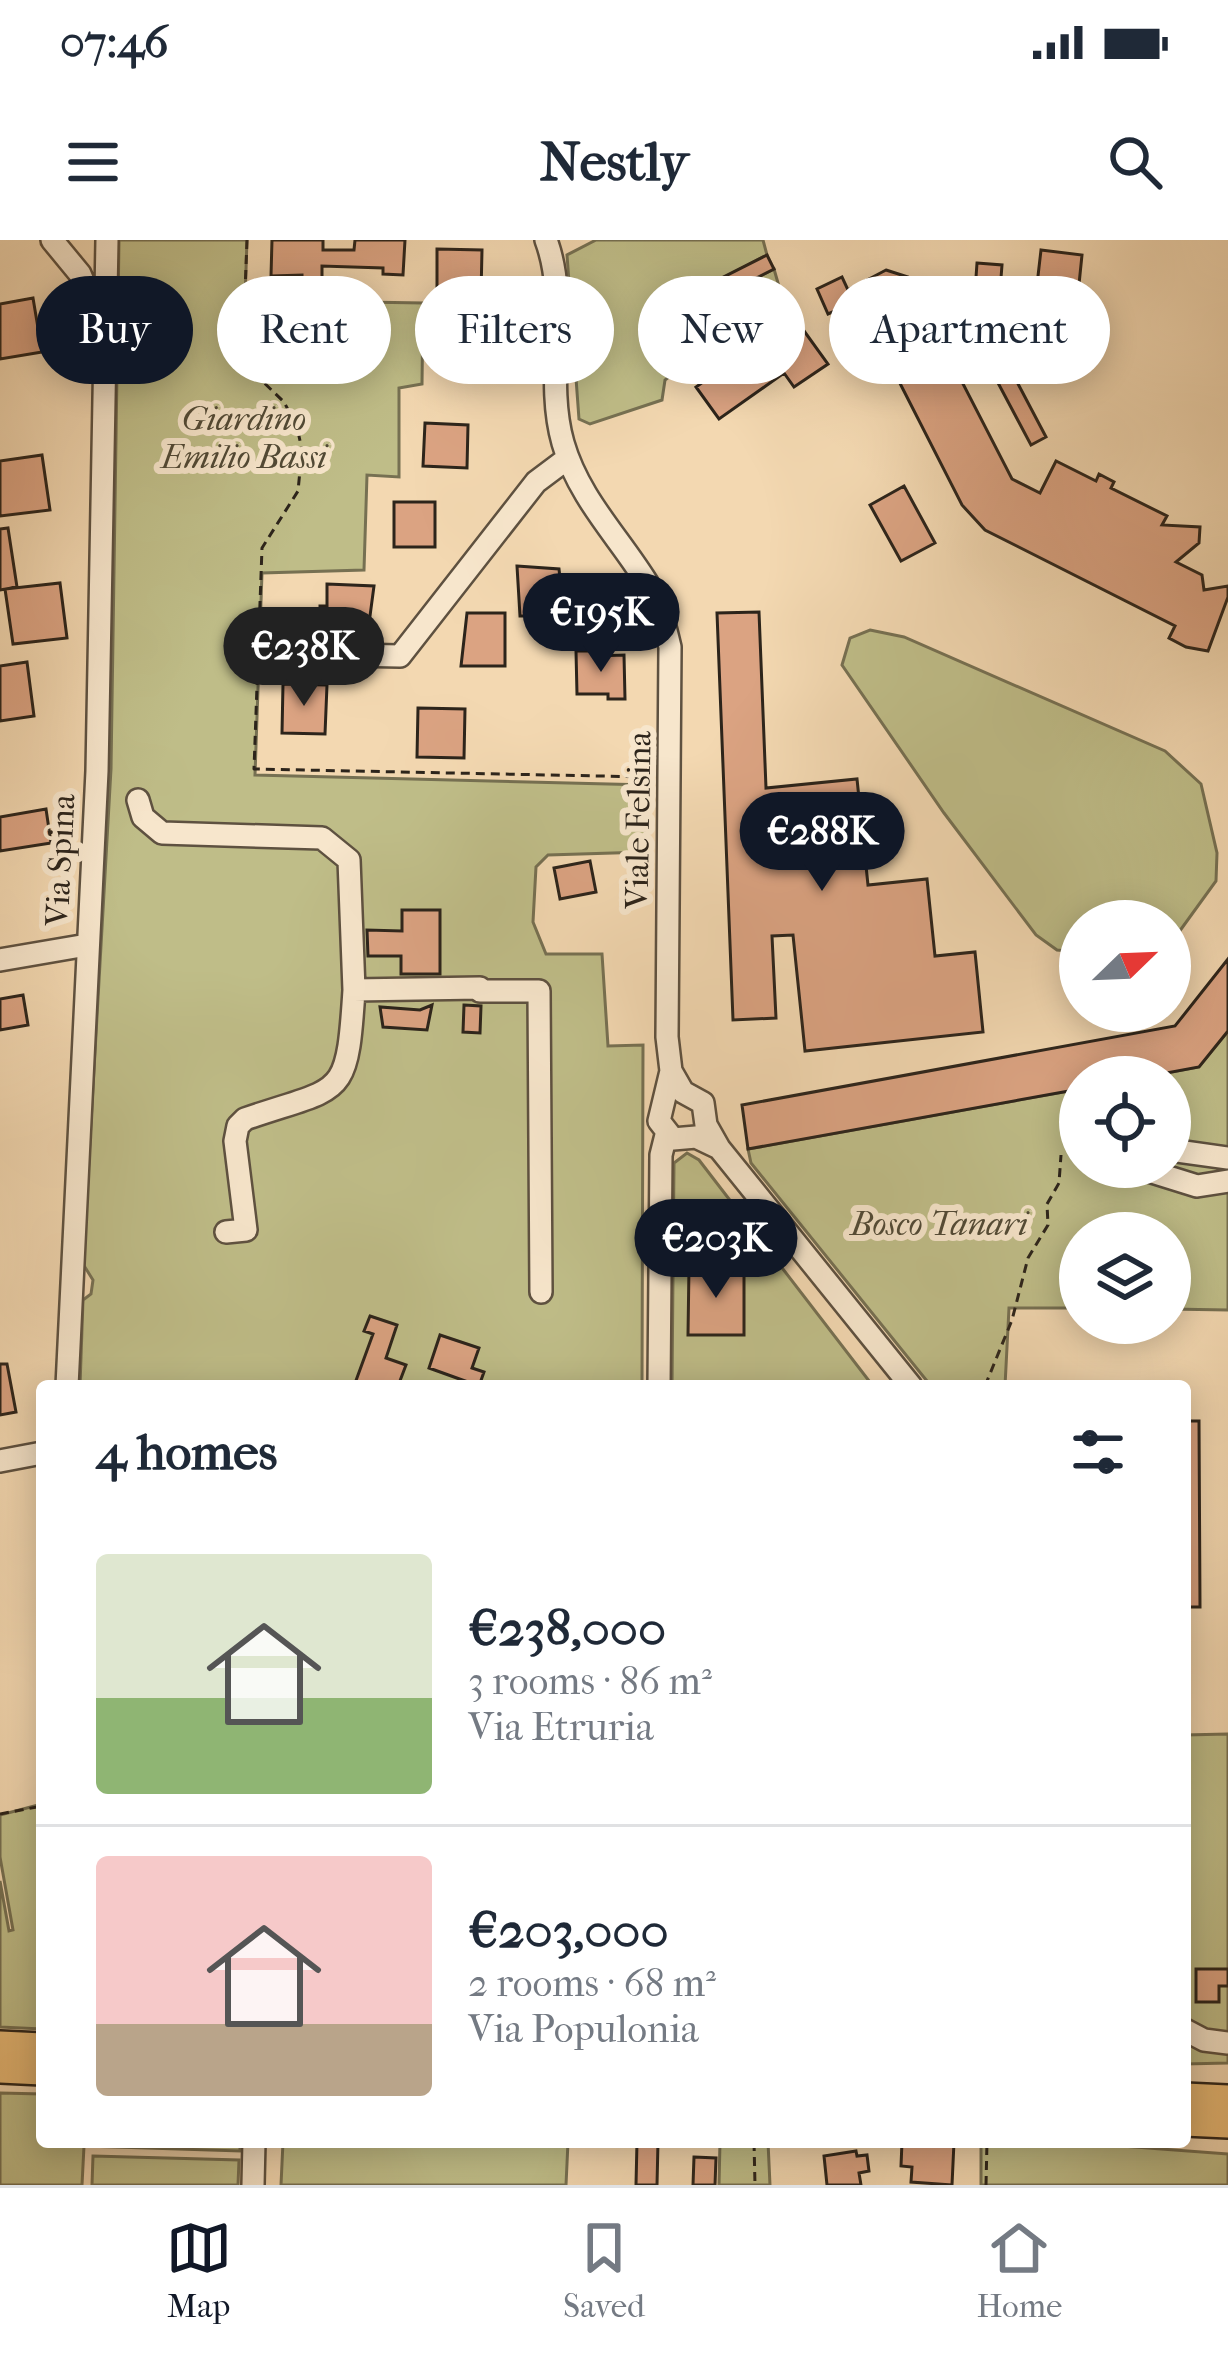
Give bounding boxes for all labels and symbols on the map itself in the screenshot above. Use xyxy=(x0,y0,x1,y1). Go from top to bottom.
park label: Giardino Emilio Bassi xyxy=(159,400,329,477)
pin: €195K xyxy=(517,573,685,675)
pin: €238K xyxy=(220,607,388,709)
street label: Viale Felsina xyxy=(617,730,660,910)
street label: Via Spina xyxy=(38,792,83,928)
pin: €288K xyxy=(738,792,906,894)
north arrow xyxy=(1059,900,1191,1032)
pin: €203K xyxy=(632,1199,800,1301)
park label: Bosco Tanari xyxy=(848,1205,1030,1244)

